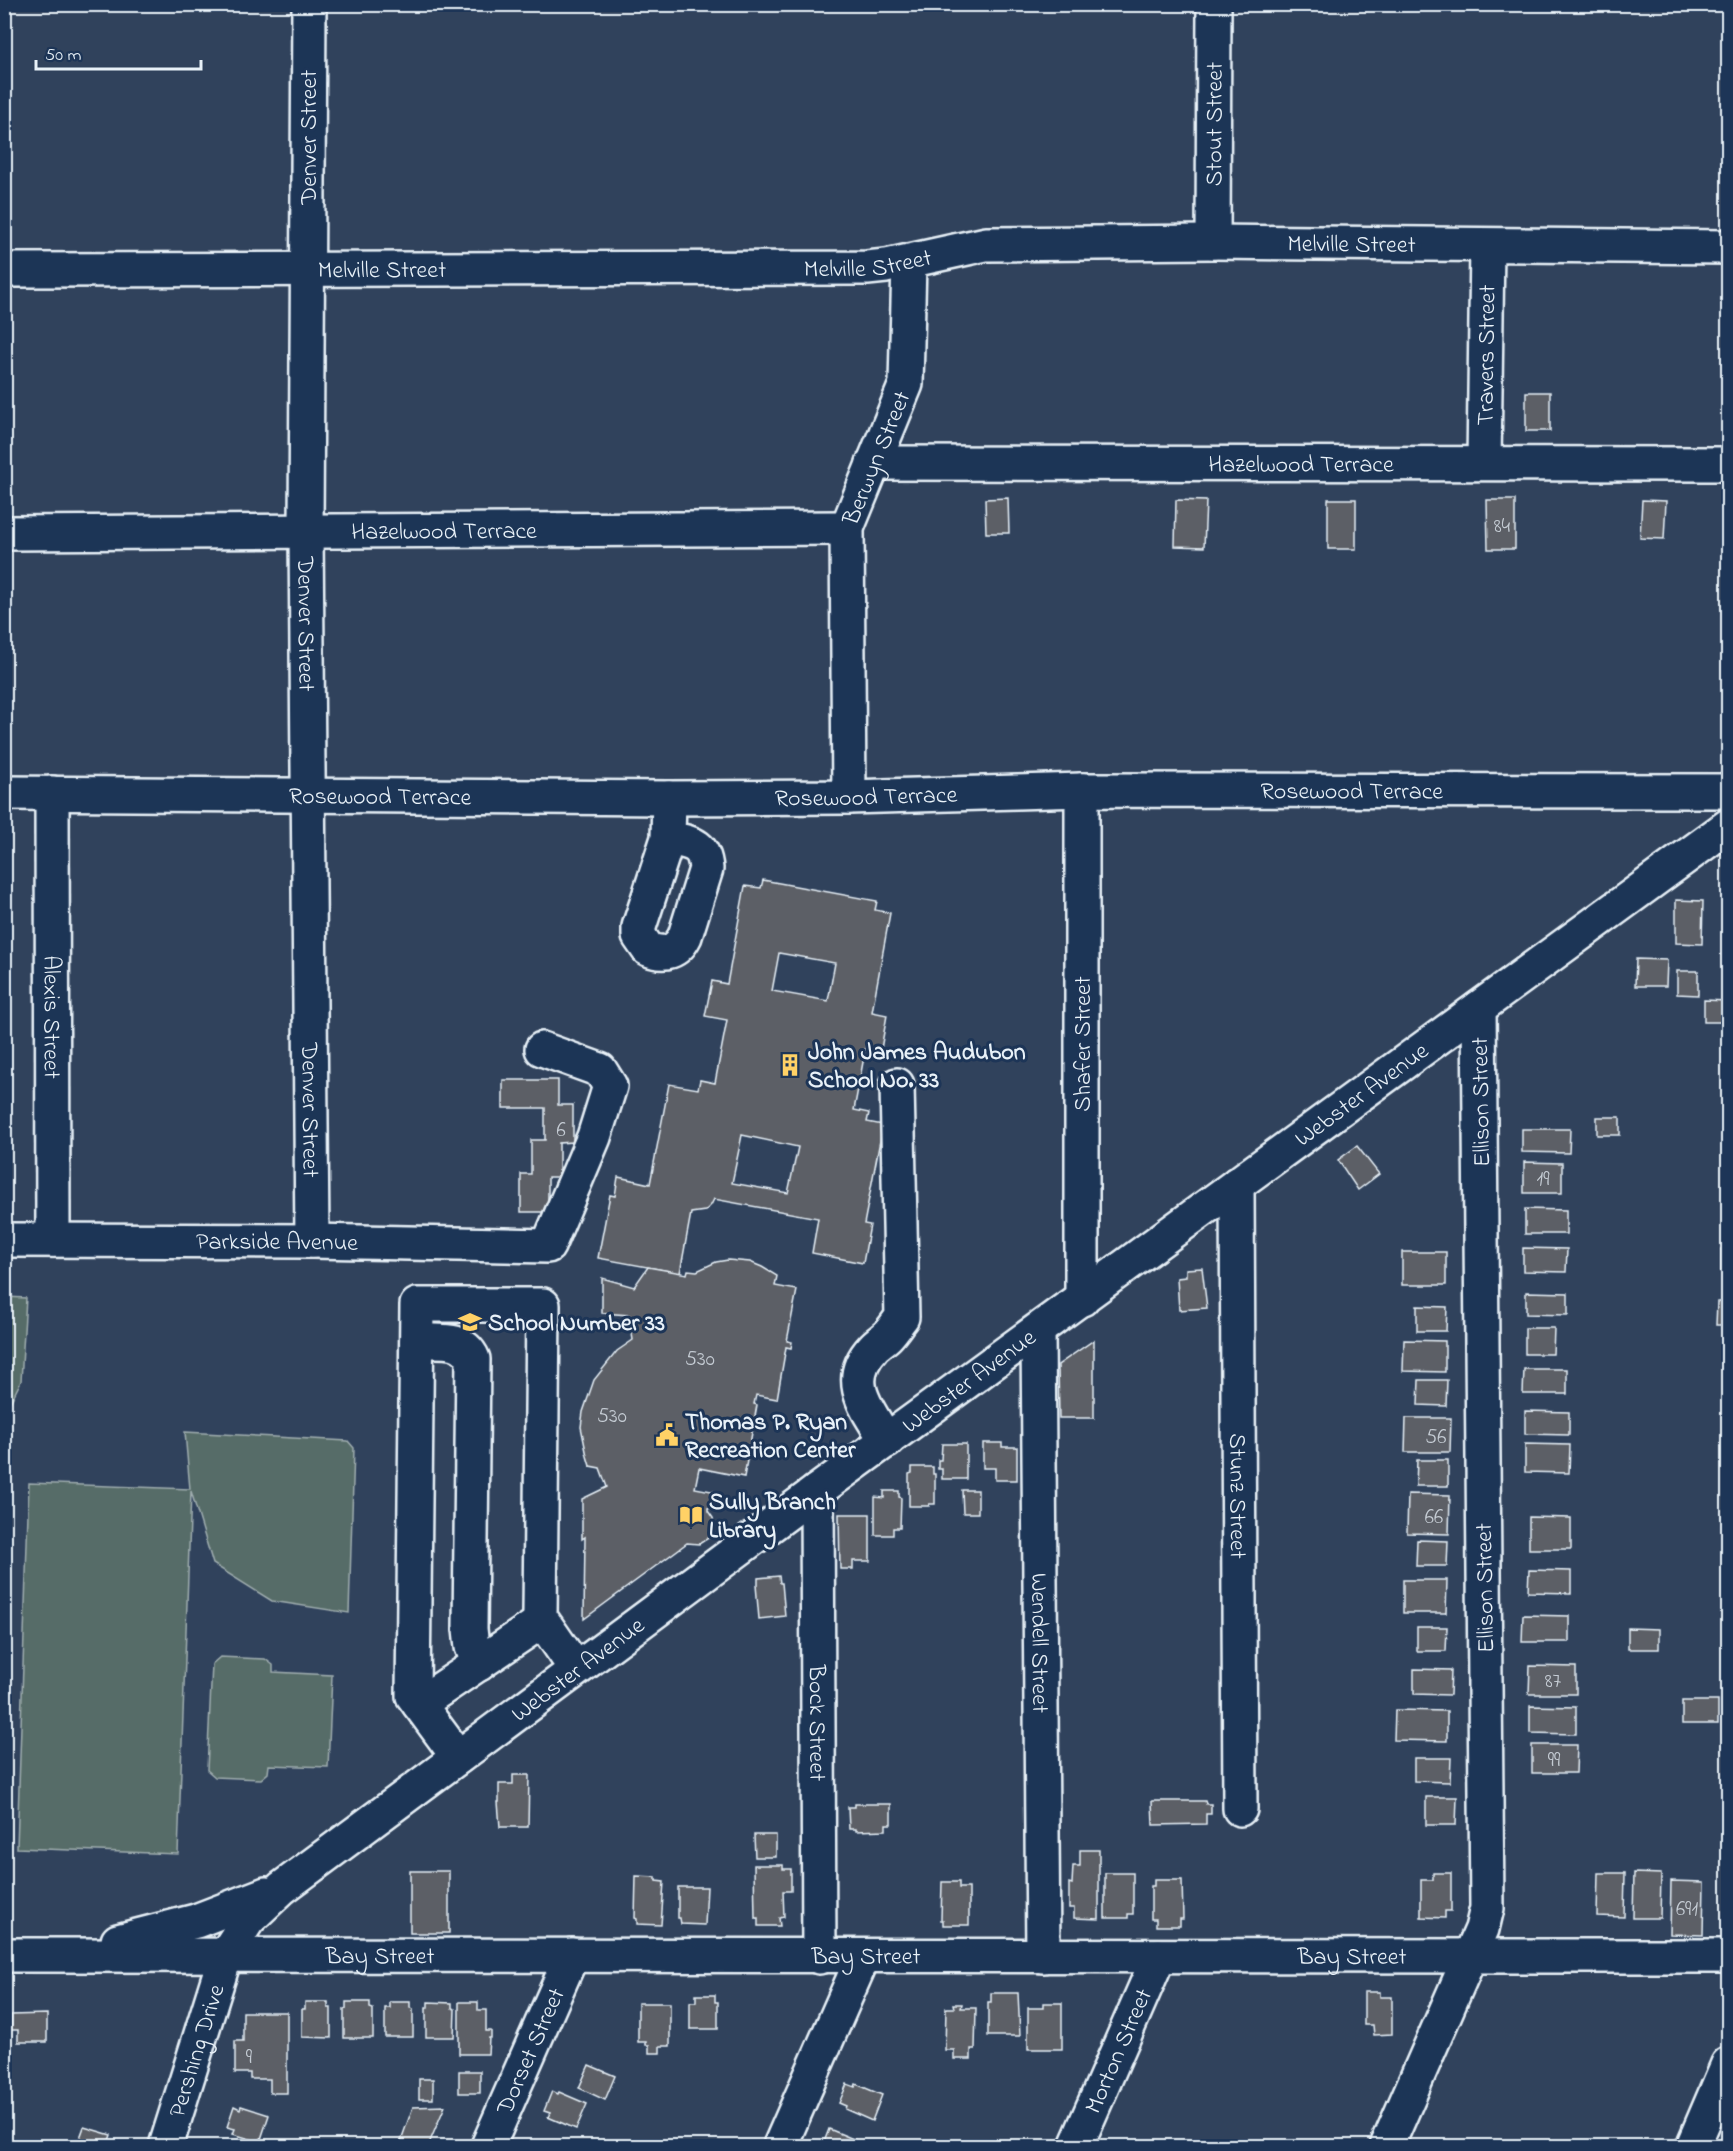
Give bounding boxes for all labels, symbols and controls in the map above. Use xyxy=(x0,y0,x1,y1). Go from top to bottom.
scale bar xyxy=(36,33,201,71)
text: 50 m xyxy=(45,43,82,69)
street label: Stout Street xyxy=(1198,62,1234,186)
street label: Denver Street xyxy=(293,70,328,205)
street label: Melville Street xyxy=(1287,228,1416,264)
street label: Melville Street xyxy=(804,241,935,288)
street label: Melville Street xyxy=(318,254,446,289)
street label: Travers Street xyxy=(1470,284,1506,426)
street label: Berwyn Street xyxy=(835,386,921,532)
street label: Hazelwood Terrace xyxy=(1208,448,1394,484)
house number: 84 xyxy=(1494,512,1511,542)
street label: Hazelwood Terrace xyxy=(351,515,537,551)
street label: Denver Street xyxy=(286,555,322,692)
street label: Rosewood Terrace xyxy=(1261,775,1443,811)
street label: Rosewood Terrace xyxy=(775,779,958,817)
street label: Rosewood Terrace xyxy=(289,780,472,817)
street label: Alexis Street xyxy=(32,955,68,1079)
street label: Shafer Street xyxy=(1067,976,1102,1112)
street label: Webster Avenue xyxy=(1288,1035,1437,1157)
place label: John James Audubon School No. 33 xyxy=(808,1036,1026,1099)
street label: Ellison Street xyxy=(1464,1037,1501,1167)
street label: Denver Street xyxy=(290,1041,326,1178)
building icon: John James Audubon School No. 33 xyxy=(777,1052,803,1078)
house number: 6 xyxy=(556,1116,566,1146)
house number: 19 xyxy=(1537,1165,1550,1195)
street label: Parkside Avenue xyxy=(196,1226,359,1262)
place label: School Number 33 xyxy=(488,1307,665,1342)
school or university icon: School Number 33 xyxy=(457,1309,483,1335)
street label: Webster Avenue xyxy=(896,1322,1044,1443)
house number: 530 xyxy=(685,1345,715,1375)
house number: 530 xyxy=(597,1402,627,1432)
place label: Thomas P. Ryan Recreation Center xyxy=(685,1406,856,1469)
public building icon: Thomas P. Ryan Recreation Center xyxy=(654,1422,680,1448)
house number: 56 xyxy=(1425,1423,1447,1453)
street label: Stunz Street xyxy=(1218,1433,1254,1559)
place label: Sully Branch Library xyxy=(709,1486,836,1550)
library icon: Sully Branch Library xyxy=(678,1502,704,1528)
house number: 66 xyxy=(1425,1503,1443,1533)
street label: Ellison Street xyxy=(1468,1523,1505,1653)
street label: Wendell Street xyxy=(1020,1573,1056,1713)
street label: Webster Avenue xyxy=(505,1610,653,1732)
street label: Bock Street xyxy=(798,1664,833,1781)
house number: 87 xyxy=(1545,1667,1562,1697)
house number: 99 xyxy=(1548,1746,1561,1776)
house number: 691 xyxy=(1676,1895,1698,1925)
street label: Bay Street xyxy=(324,1940,435,1976)
street label: Bay Street xyxy=(810,1940,921,1976)
street label: Bay Street xyxy=(1296,1941,1407,1977)
street label: Pershing Drive xyxy=(161,1980,235,2122)
street label: Dorset Street xyxy=(489,1983,575,2122)
street label: Morton Street xyxy=(1077,1984,1163,2120)
house number: 9 xyxy=(246,2043,253,2073)

